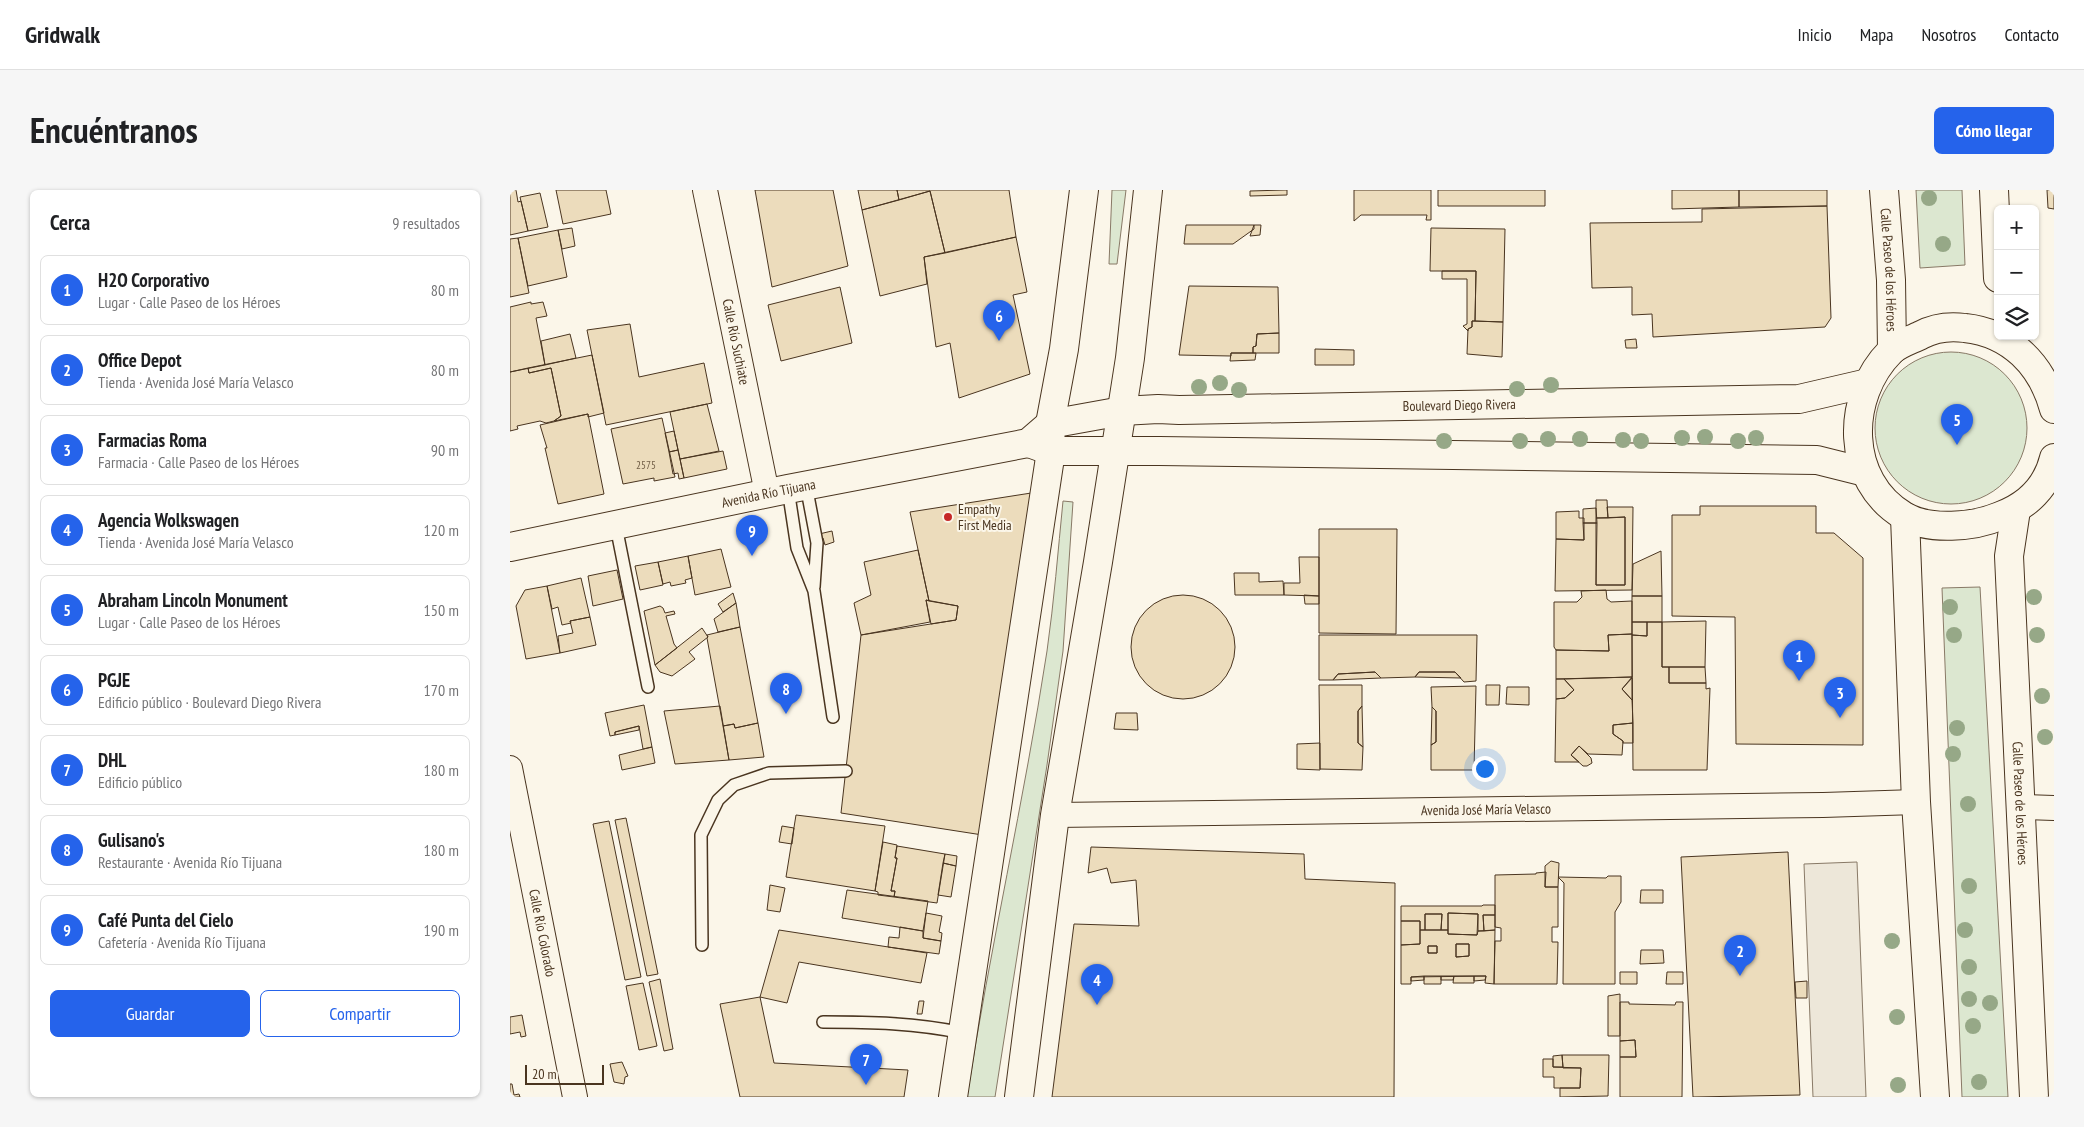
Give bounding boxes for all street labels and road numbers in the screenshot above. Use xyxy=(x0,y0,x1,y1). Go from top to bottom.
street label: Calle Paseo de los Héroes xyxy=(1876,207,1901,332)
street label: Calle Río Suchiate xyxy=(718,297,754,387)
street label: Boulevard Diego Rivera xyxy=(1403,395,1516,415)
street label: Avenida Río Tijuana xyxy=(720,475,817,512)
street label: Calle Paseo de los Héroes xyxy=(2009,741,2032,866)
street label: Avenida José María Velasco xyxy=(1421,800,1551,819)
street label: Calle Río Colorado xyxy=(525,887,560,978)

